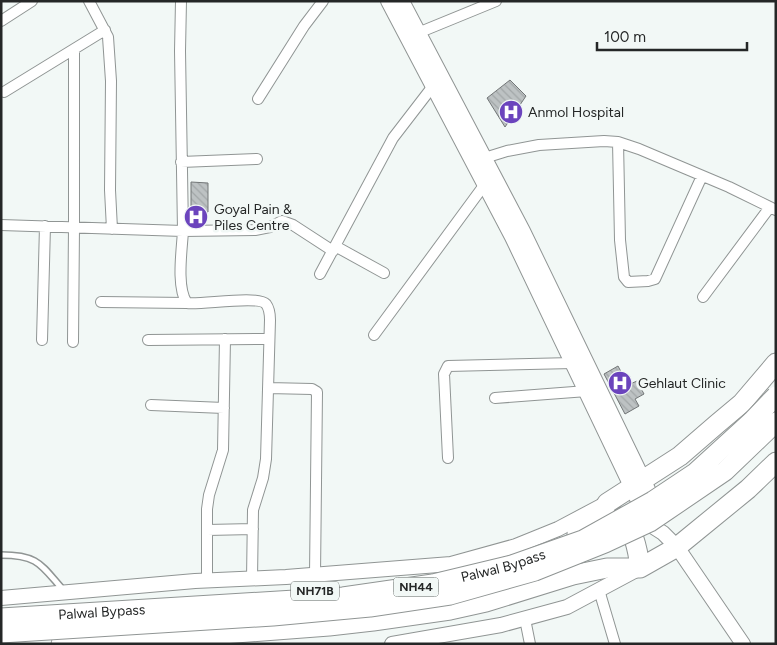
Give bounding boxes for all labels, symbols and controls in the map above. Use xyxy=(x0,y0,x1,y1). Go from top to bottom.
scale bar xyxy=(597,20,747,52)
text: 100 m xyxy=(604,28,646,46)
hospital icon: Anmol Hospital xyxy=(498,99,524,125)
place label: Anmol Hospital xyxy=(528,104,624,121)
place label: Goyal Pain & Piles Centre xyxy=(214,201,292,234)
hospital icon: Goyal Pain & Piles Centre xyxy=(183,204,209,230)
hospital icon: Gehlaut Clinic xyxy=(607,370,633,396)
place label: Gehlaut Clinic xyxy=(638,375,726,392)
street label: Palwal Bypass xyxy=(459,546,548,586)
road number: NH44 xyxy=(394,578,438,596)
road number: NH71B xyxy=(291,582,339,600)
street label: Palwal Bypass xyxy=(58,601,146,623)

